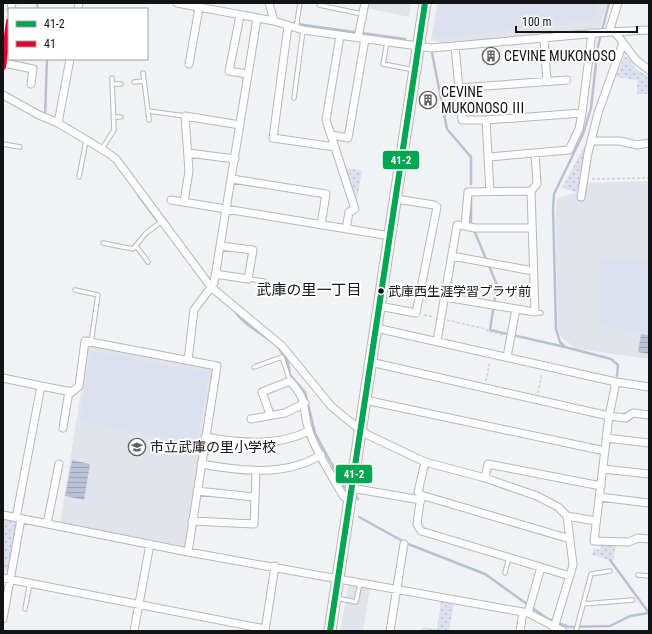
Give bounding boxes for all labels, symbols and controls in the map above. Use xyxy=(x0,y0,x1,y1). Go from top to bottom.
legend xyxy=(8,8,148,60)
scale bar xyxy=(516,8,637,34)
text: 100 m xyxy=(522,15,552,29)
text: 41-2 xyxy=(44,17,65,31)
text: 41 xyxy=(44,37,56,51)
building icon: CEVINE MUKONOSO xyxy=(481,46,501,66)
place label: CEVINE MUKONOSO xyxy=(504,48,616,64)
place label: CEVINE MUKONOSO Ⅲ xyxy=(441,84,525,116)
building icon: CEVINE MUKONOSO Ⅲ xyxy=(418,90,438,110)
line badge: 41-2 xyxy=(382,150,420,170)
text: 41-2 xyxy=(391,154,412,167)
district label: 武庫の里一丁目 xyxy=(256,281,362,299)
place label: 武庫西生涯学習プラザ前 xyxy=(388,284,531,299)
marker: 武庫西生涯学習プラザ前 xyxy=(376,286,386,296)
school or university icon: 市立武庫の里小学校 xyxy=(127,437,147,457)
place label: 市立武庫の里小学校 xyxy=(150,439,276,455)
line badge: 41-2 xyxy=(335,464,373,484)
text: 41-2 xyxy=(344,468,365,481)

